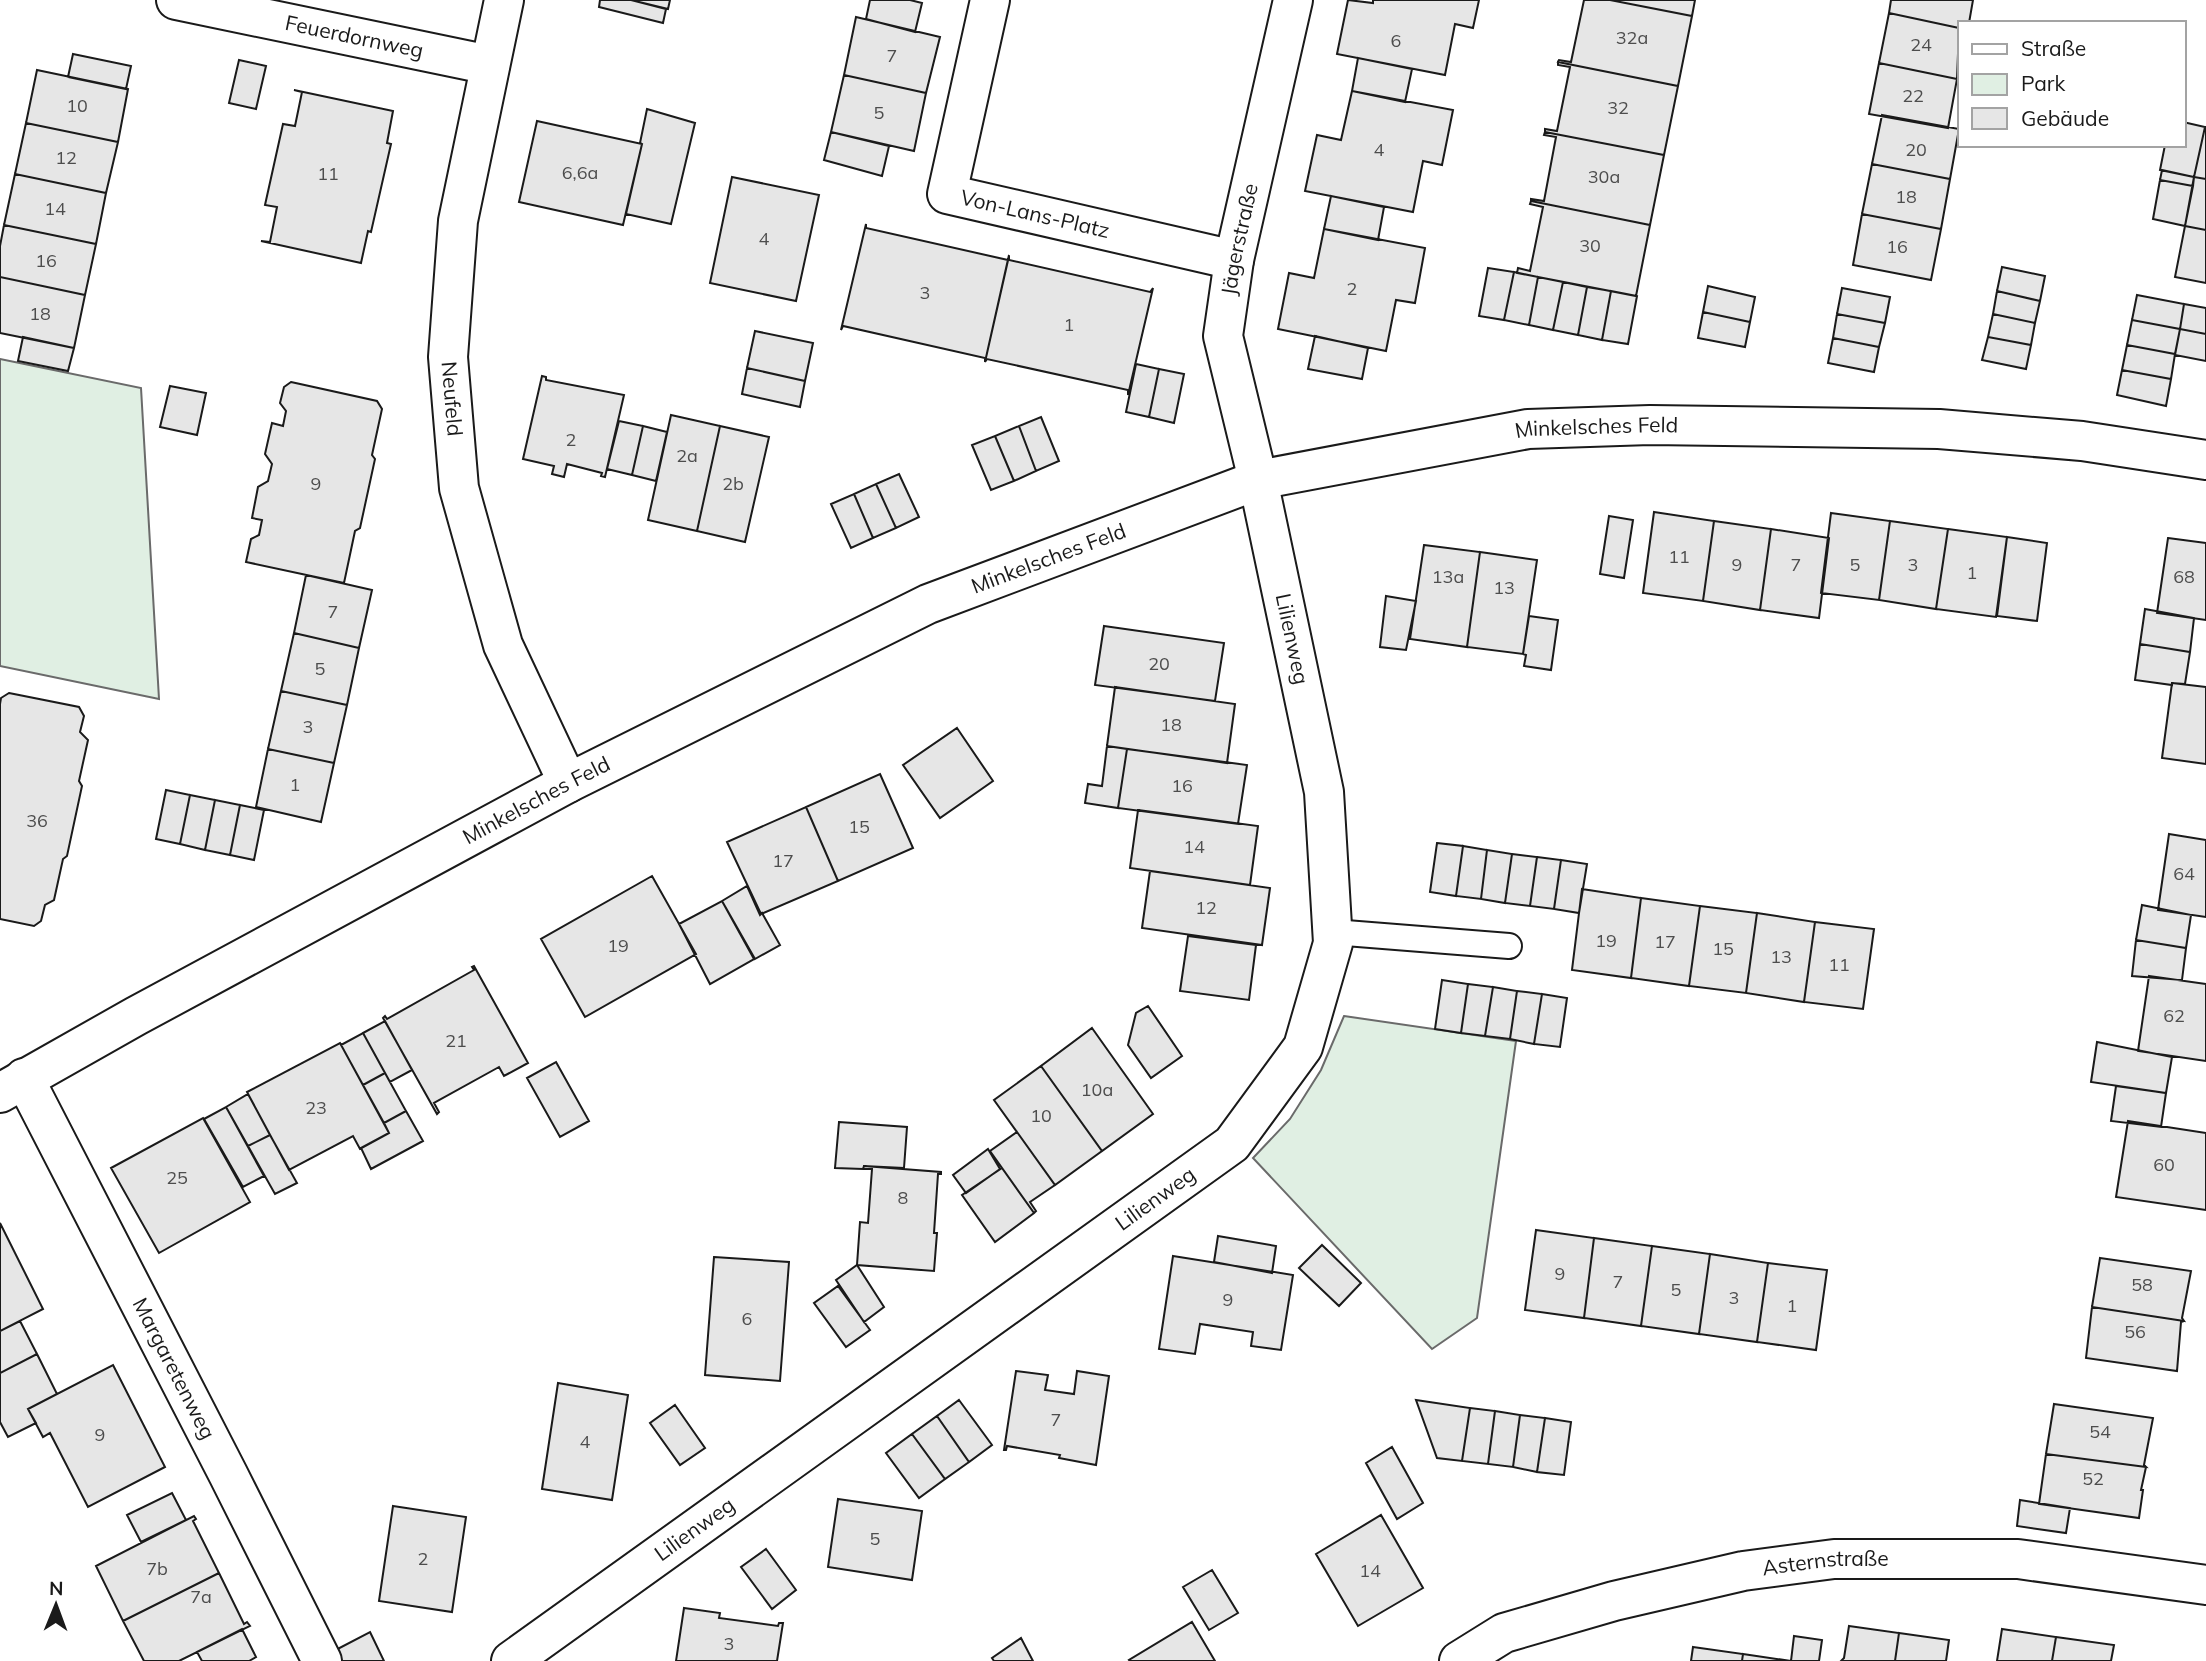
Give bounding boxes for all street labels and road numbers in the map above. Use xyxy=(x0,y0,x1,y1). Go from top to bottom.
street label: Feuerdornweg xyxy=(283,9,426,63)
street label: Jägerstraße xyxy=(1215,181,1263,297)
street label: Von-Lans-Platz xyxy=(958,184,1112,243)
street label: Neufeld xyxy=(436,360,469,437)
street label: Minkelsches Feld xyxy=(1513,411,1678,443)
street label: Minkelsches Feld xyxy=(967,517,1129,599)
street label: Lilienweg xyxy=(1271,591,1315,687)
street label: Minkelsches Feld xyxy=(458,750,614,849)
street label: Lilienweg xyxy=(1110,1161,1200,1236)
street label: Margaretenweg xyxy=(127,1293,222,1443)
street label: Lilienweg xyxy=(649,1491,739,1566)
street label: Asternstraße xyxy=(1761,1545,1889,1580)

